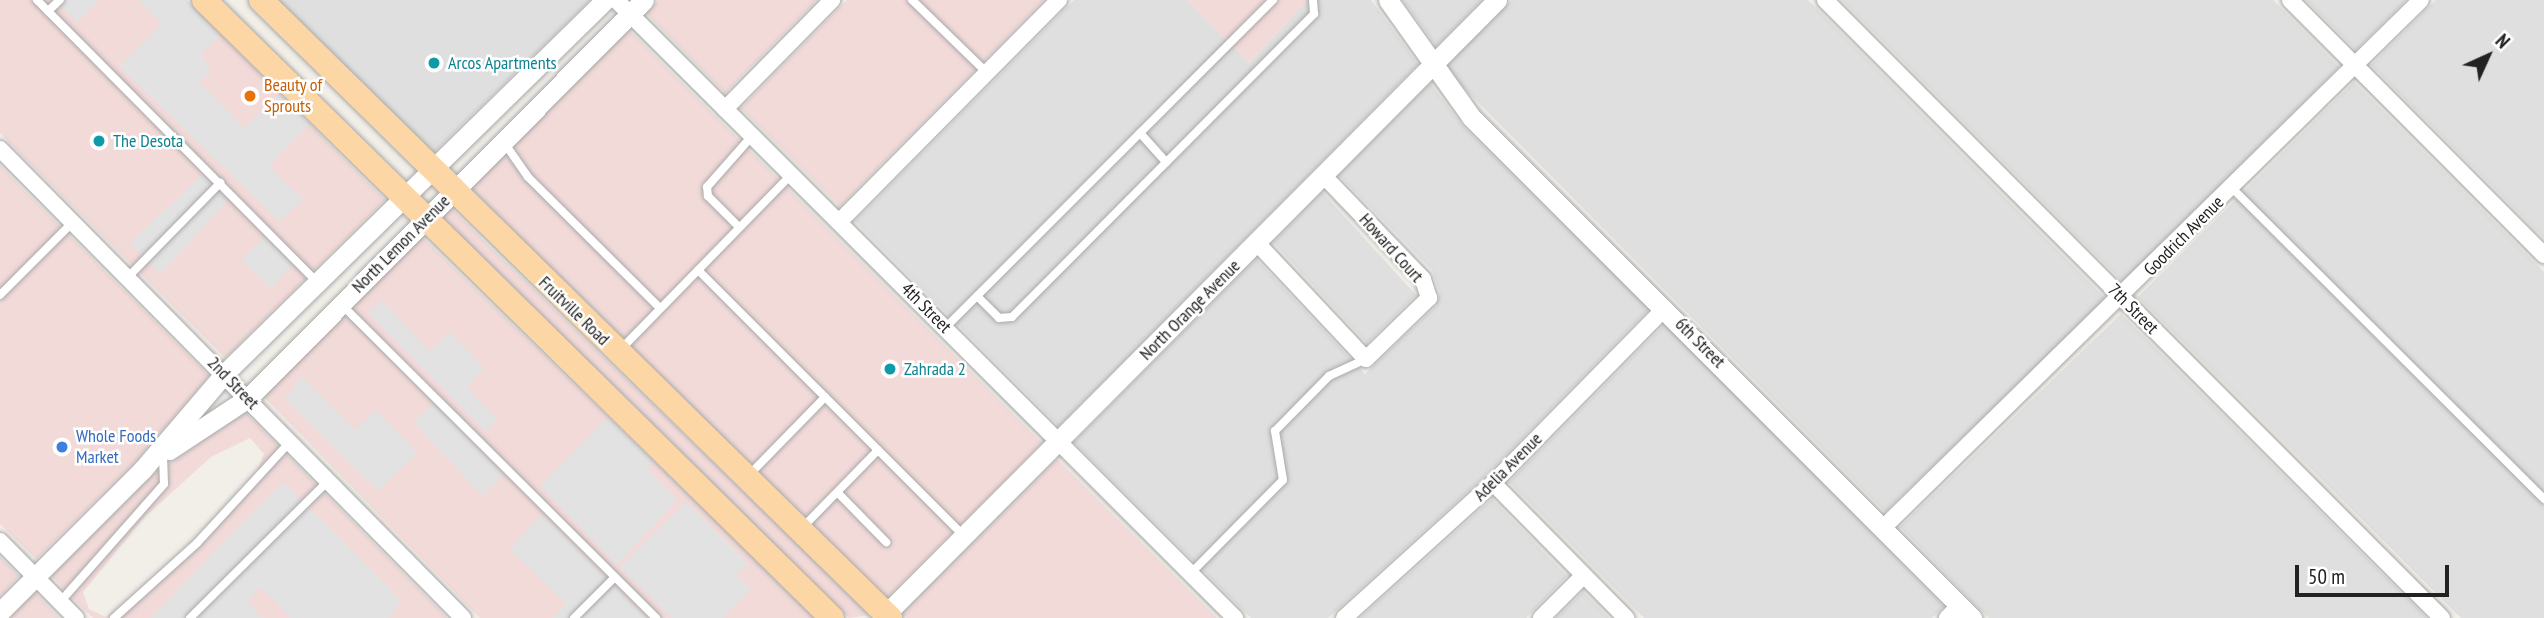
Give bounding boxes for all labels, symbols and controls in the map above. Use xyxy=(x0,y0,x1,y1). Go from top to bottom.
north arrow xyxy=(2453,21,2523,91)
text: N xyxy=(2491,29,2515,53)
place label: Arcos Apartments xyxy=(448,52,557,74)
marker: Arcos Apartments xyxy=(426,55,442,71)
place label: Beauty of Sprouts xyxy=(264,75,323,118)
marker: Beauty of Sprouts xyxy=(242,88,258,104)
place label: The Desota xyxy=(113,130,183,152)
marker: The Desota xyxy=(91,133,107,149)
street label: North Lemon Avenue xyxy=(347,190,455,298)
street label: Goodrich Avenue xyxy=(2139,191,2229,281)
street label: Howard Court xyxy=(1354,209,1428,287)
street label: North Orange Avenue xyxy=(1135,255,1245,365)
street label: Fruitville Road xyxy=(534,272,614,350)
street label: 4th Street xyxy=(896,278,956,338)
street label: 7th Street xyxy=(2103,279,2163,339)
street label: 6th Street xyxy=(1670,313,1730,373)
street label: 2nd Street xyxy=(203,352,263,414)
place label: Zahrada 2 xyxy=(904,358,966,380)
marker: Zahrada 2 xyxy=(882,361,898,377)
place label: Whole Foods Market xyxy=(76,426,156,468)
street label: Adelia Avenue xyxy=(1469,428,1547,506)
marker: Whole Foods Market xyxy=(54,439,70,455)
scale bar xyxy=(2299,552,2453,596)
text: 50 m xyxy=(2308,563,2345,590)

